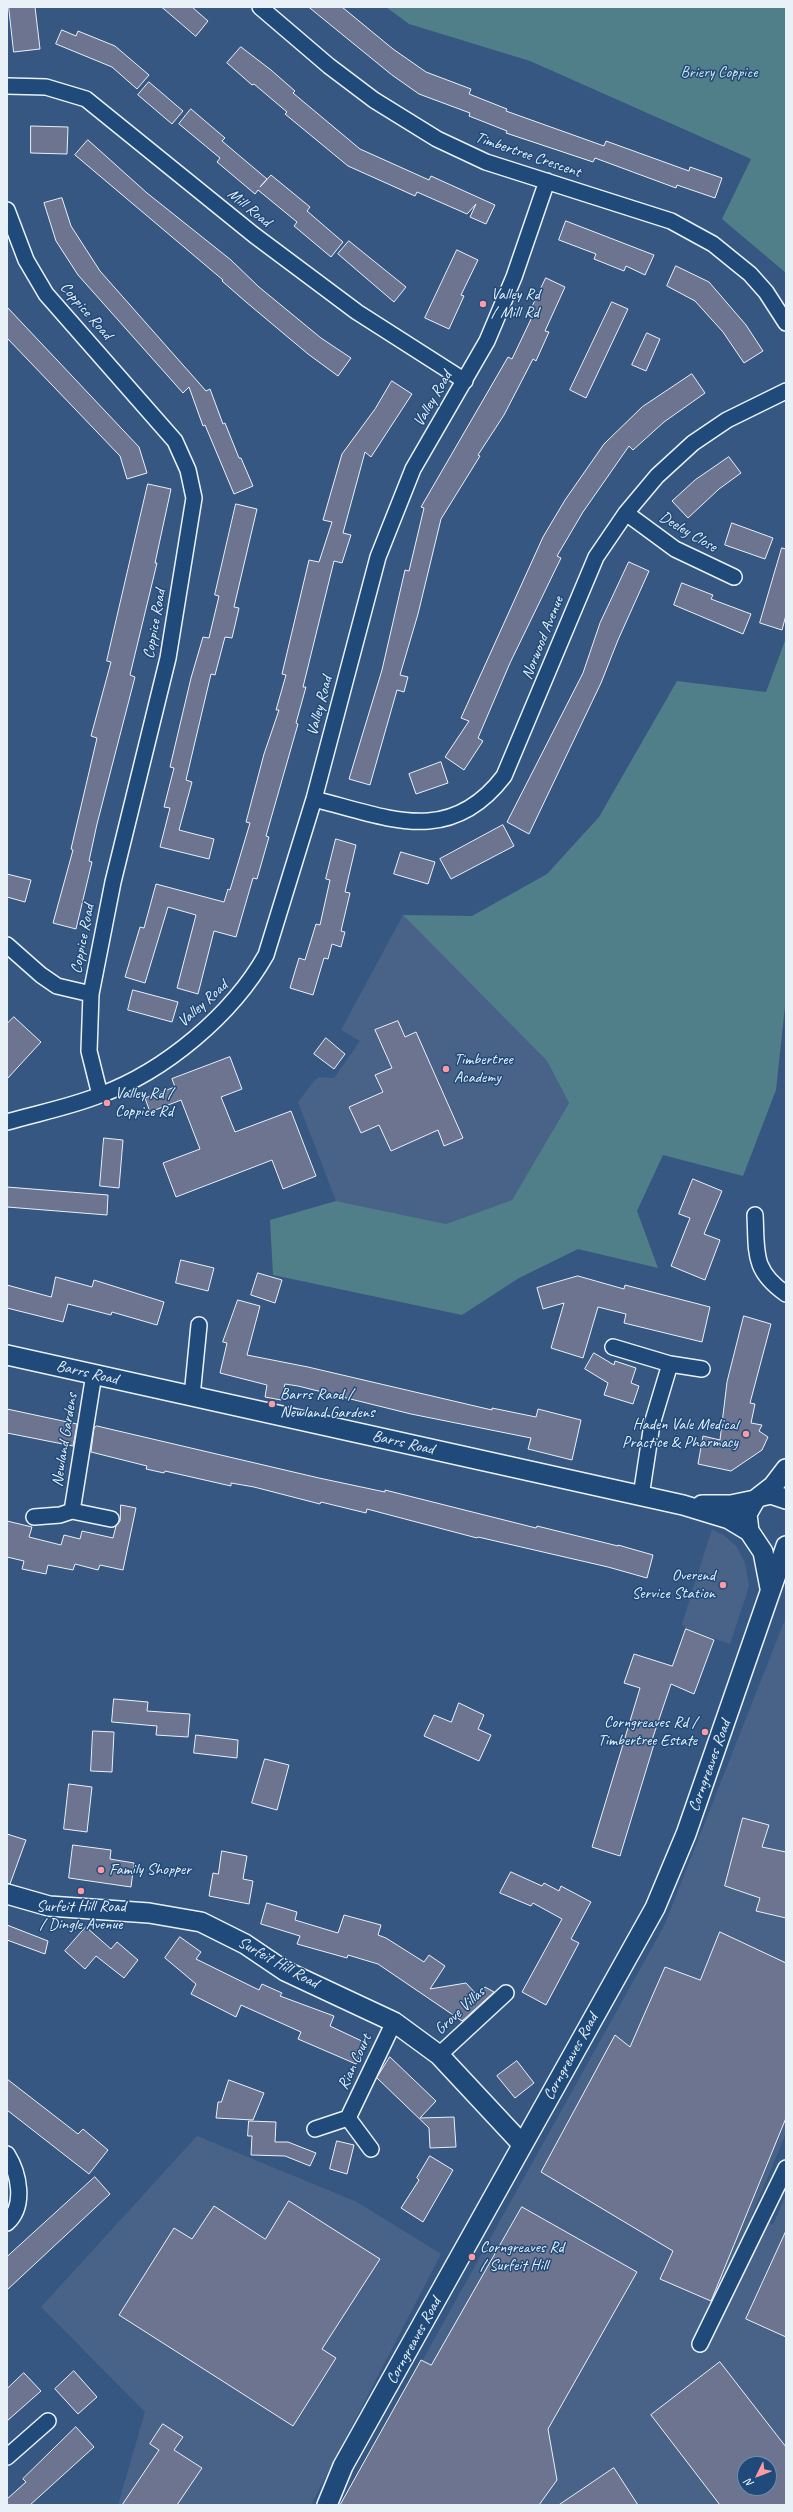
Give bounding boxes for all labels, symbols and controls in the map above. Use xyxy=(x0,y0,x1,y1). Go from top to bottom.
park label: Briery Coppice xyxy=(681,63,757,83)
street label: Timbertree Crescent xyxy=(473,128,583,182)
street label: Mill Road xyxy=(223,185,275,231)
street label: Coppice Road xyxy=(56,278,116,344)
place label: Valley Rd / Mill Rd xyxy=(491,285,540,323)
marker: Valley Rd / Mill Rd xyxy=(478,299,488,309)
street label: Valley Road xyxy=(409,368,457,430)
street label: Deeley Close xyxy=(656,507,720,557)
street label: Coppice Road xyxy=(139,588,171,660)
street label: Norwood Avenue xyxy=(518,594,568,682)
street label: Valley Road xyxy=(303,674,337,738)
street label: Coppice Road xyxy=(67,903,99,975)
street label: Valley Road xyxy=(174,977,232,1031)
place label: Timbertree Academy xyxy=(454,1050,513,1088)
marker: Timbertree Academy xyxy=(441,1064,451,1074)
place label: Valley Rd / Coppice Rd xyxy=(115,1084,173,1122)
marker: Valley Rd / Coppice Rd xyxy=(102,1098,112,1108)
street label: Barrs Road xyxy=(54,1357,120,1389)
place label: Barrs Raod / Newland Gardens xyxy=(280,1385,374,1423)
street label: Newland Gardens xyxy=(48,1392,82,1488)
marker: Barrs Raod / Newland Gardens xyxy=(267,1399,277,1409)
place label: Haden Vale Medical Practice & Pharmacy xyxy=(622,1415,738,1453)
street label: Barrs Road xyxy=(370,1427,436,1459)
marker: Haden Vale Medical Practice & Pharmacy xyxy=(741,1429,751,1439)
place label: Overend Service Station xyxy=(632,1566,715,1604)
marker: Overend Service Station xyxy=(718,1580,728,1590)
place label: Corngreaves Rd / Timbertree Estate xyxy=(598,1713,697,1751)
street label: Corngreaves Road xyxy=(685,1718,735,1814)
marker: Corngreaves Rd / Timbertree Estate xyxy=(700,1727,710,1737)
place label: Family Shopper xyxy=(109,1860,191,1880)
marker: Family Shopper xyxy=(96,1865,106,1875)
marker: Surfeit Hill Road / Dingle Avenue xyxy=(76,1886,86,1896)
place label: Surfeit Hill Road / Dingle Avenue xyxy=(36,1897,126,1935)
street label: Surfeit Hill Road xyxy=(234,1933,322,1993)
street label: Grove Villas xyxy=(431,1983,489,2039)
street label: Corngreaves Road xyxy=(539,2010,603,2104)
street label: Rian Court xyxy=(334,2031,376,2093)
place label: Corngreaves Rd / Surfeit Hill xyxy=(480,2238,564,2276)
marker: Corngreaves Rd / Surfeit Hill xyxy=(467,2252,477,2262)
street label: Corngreaves Road xyxy=(382,2294,446,2388)
north arrow xyxy=(737,2456,777,2496)
text: N xyxy=(742,2476,756,2491)

